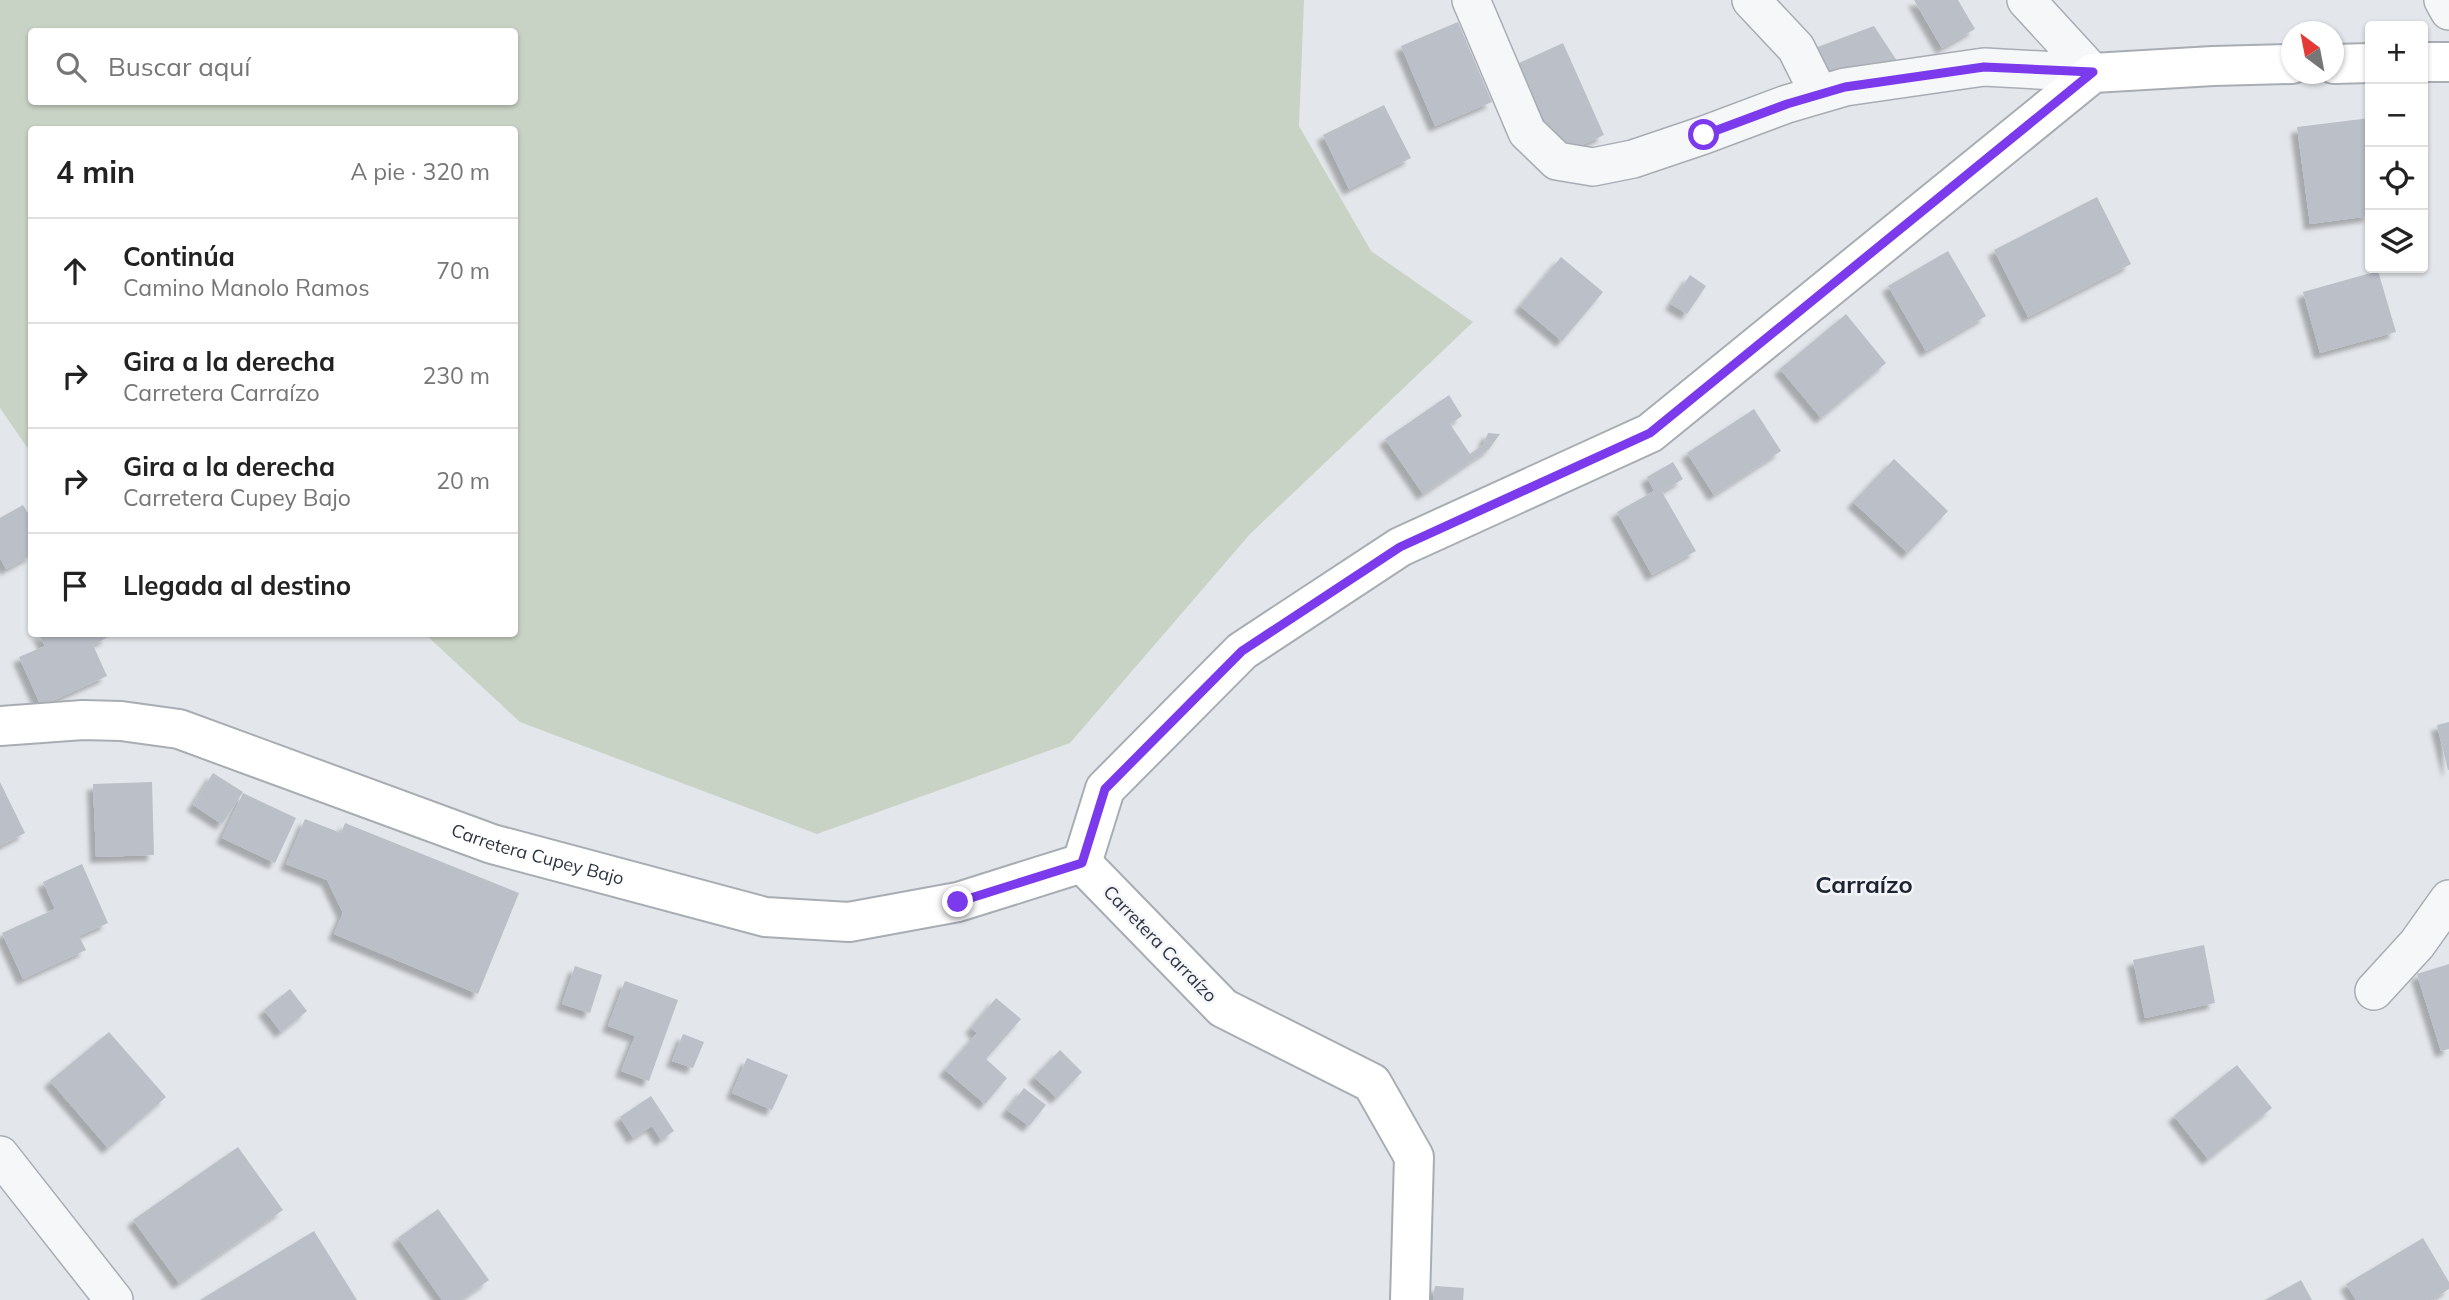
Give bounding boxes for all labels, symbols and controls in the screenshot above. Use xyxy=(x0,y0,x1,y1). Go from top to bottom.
north arrow xyxy=(2281,21,2344,84)
map controls xyxy=(2365,21,2428,273)
button: + xyxy=(2365,21,2428,84)
search box xyxy=(28,28,518,105)
icon: search xyxy=(52,48,90,86)
text: Buscar aquí xyxy=(108,50,251,83)
button: − xyxy=(2365,84,2428,147)
route start xyxy=(1688,119,1719,150)
button: locate xyxy=(2365,147,2428,210)
text: 4 min xyxy=(56,153,135,191)
text: A pie · 320 m xyxy=(350,157,490,186)
button: layers xyxy=(2365,210,2428,273)
text: Continúa xyxy=(123,240,235,273)
icon: ahead xyxy=(56,252,94,290)
text: 70 m xyxy=(436,256,490,285)
text: Camino Manolo Ramos xyxy=(123,273,370,302)
text: Gira a la derecha xyxy=(123,345,335,378)
icon: right xyxy=(56,357,94,395)
text: 230 m xyxy=(422,361,490,390)
text: Carretera Carraízo xyxy=(123,378,320,407)
text: Gira a la derecha xyxy=(123,450,335,483)
icon: right xyxy=(56,462,94,500)
text: 20 m xyxy=(436,466,490,495)
text: Carretera Cupey Bajo xyxy=(123,483,351,512)
icon: arrive xyxy=(56,567,94,605)
text: Llegada al destino xyxy=(123,569,351,602)
street label: Carretera Cupey Bajo xyxy=(448,818,626,890)
district label: Carraízo xyxy=(1815,869,1913,899)
street label: Carretera Carraízo xyxy=(1099,880,1222,1007)
route end xyxy=(942,886,973,917)

